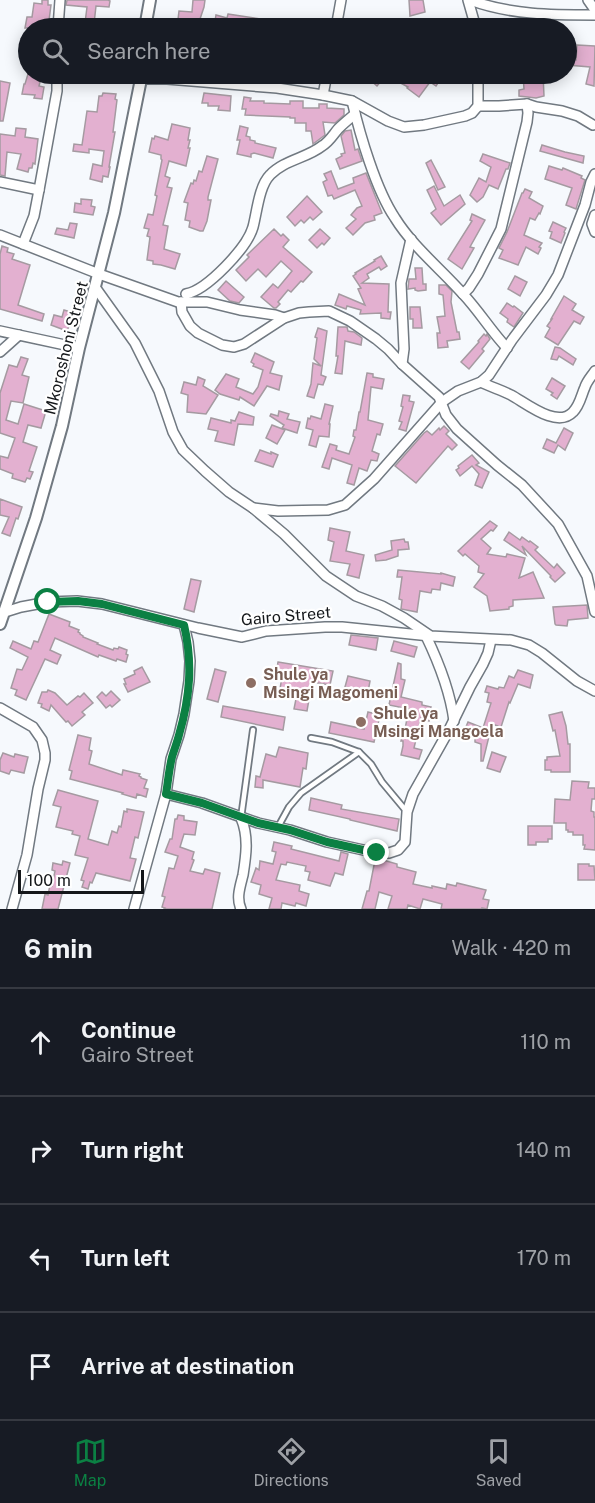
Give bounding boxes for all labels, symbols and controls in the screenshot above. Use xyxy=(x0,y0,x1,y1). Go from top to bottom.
search box xyxy=(18,18,577,84)
icon: search xyxy=(39,35,72,68)
text: Search here xyxy=(87,38,211,64)
street label: Mkoroshoni Street xyxy=(40,279,92,417)
route start xyxy=(34,588,60,614)
street label: Gairo Street xyxy=(240,603,332,629)
place label: Shule ya Msingi Magomeni xyxy=(263,665,398,702)
marker: Shule ya Msingi Magomeni xyxy=(244,676,258,690)
place label: Shule ya Msingi Mangoela xyxy=(373,704,504,741)
marker: Shule ya Msingi Mangoela xyxy=(354,715,368,729)
route end xyxy=(363,839,389,865)
scale bar xyxy=(18,867,144,894)
text: 100 m xyxy=(27,871,71,890)
text: 6 min xyxy=(24,933,93,964)
text: Walk · 420 m xyxy=(451,936,571,960)
text: Continue xyxy=(81,1017,176,1043)
icon: ahead xyxy=(24,1026,57,1059)
text: 110 m xyxy=(520,1030,571,1054)
text: Gairo Street xyxy=(81,1043,194,1067)
icon: right xyxy=(24,1134,57,1167)
text: Turn right xyxy=(81,1137,184,1163)
text: 140 m xyxy=(516,1138,571,1162)
icon: left xyxy=(24,1242,57,1275)
text: Turn left xyxy=(81,1245,170,1271)
text: 170 m xyxy=(517,1246,571,1270)
icon: arrive xyxy=(24,1350,57,1383)
text: Arrive at destination xyxy=(81,1353,294,1379)
tab: Map xyxy=(74,1435,107,1490)
tab: Directions xyxy=(254,1435,329,1490)
tab: Saved xyxy=(476,1435,521,1490)

